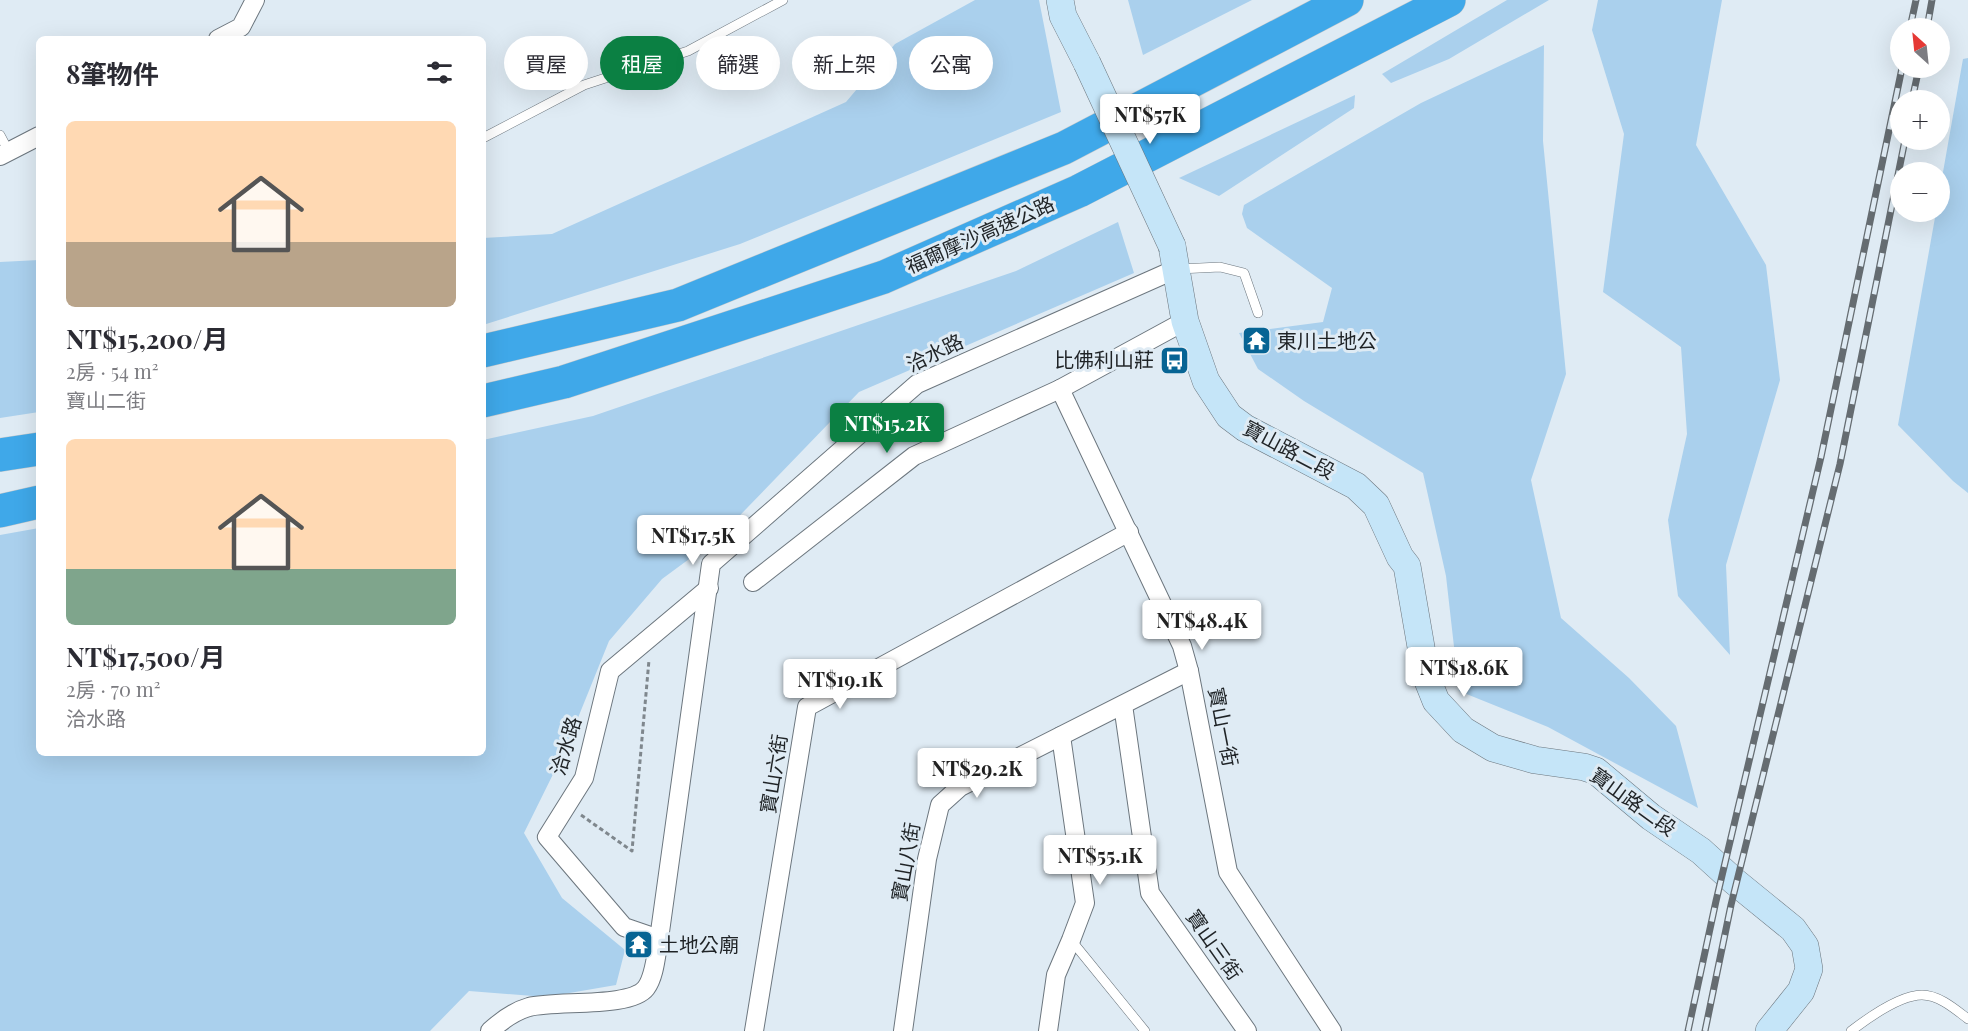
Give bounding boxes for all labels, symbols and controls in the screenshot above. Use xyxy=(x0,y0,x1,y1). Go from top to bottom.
north arrow xyxy=(1890,18,1950,78)
map controls xyxy=(1890,18,1950,222)
chip: 買屋 xyxy=(504,36,588,90)
chip: 租屋 xyxy=(600,36,684,90)
chip: 篩選 xyxy=(696,36,780,90)
chip: 新上架 xyxy=(792,36,897,90)
chip: 公寓 xyxy=(909,36,993,90)
text: 8筆物件 xyxy=(66,56,159,91)
icon: filters xyxy=(423,56,456,89)
button: + xyxy=(1890,90,1950,150)
pin: NT$57K xyxy=(1101,94,1199,145)
text: NT$57K xyxy=(1114,100,1186,127)
icon: home xyxy=(207,160,315,268)
button: − xyxy=(1890,162,1950,222)
street label: 福爾摩沙高速公路 xyxy=(901,189,1058,279)
text: NT$15,200/月 xyxy=(66,321,228,356)
temple icon: 東川土地公 xyxy=(1240,325,1272,357)
street label: 洽水路 xyxy=(901,326,967,377)
place label: 東川土地公 xyxy=(1277,326,1377,353)
bus stop icon: 比佛利山莊 xyxy=(1159,344,1191,376)
place label: 比佛利山莊 xyxy=(1054,345,1154,372)
text: 2房 · 54 m² xyxy=(66,357,159,384)
text: 寶山二街 xyxy=(66,386,146,413)
pin: NT$15.2K xyxy=(825,403,949,454)
text: NT$15.2K xyxy=(844,409,930,436)
street label: 寶山路二段 xyxy=(1239,413,1340,484)
icon: home xyxy=(207,478,315,586)
pin: NT$17.5K xyxy=(631,515,755,566)
text: NT$17.5K xyxy=(651,521,735,548)
pin: NT$48.4K xyxy=(1140,600,1264,651)
text: NT$48.4K xyxy=(1156,606,1248,633)
text: NT$17,500/月 xyxy=(66,639,226,674)
pin: NT$18.6K xyxy=(1402,647,1526,698)
text: NT$18.6K xyxy=(1419,653,1509,680)
pin: NT$19.1K xyxy=(778,659,902,710)
text: NT$19.1K xyxy=(797,665,883,692)
text: 2房 · 70 m² xyxy=(66,675,160,702)
street label: 寶山一街 xyxy=(1204,685,1245,769)
text: 洽水路 xyxy=(66,704,126,731)
street label: 洽水路 xyxy=(543,713,586,778)
street label: 寶山六街 xyxy=(753,732,792,815)
pin: NT$29.2K xyxy=(915,748,1039,799)
text: NT$29.2K xyxy=(932,754,1022,781)
street label: 寶山路二段 xyxy=(1585,760,1682,841)
street label: 寶山八街 xyxy=(884,820,925,903)
pin: NT$55.1K xyxy=(1038,835,1162,886)
text: NT$55.1K xyxy=(1058,841,1142,868)
street label: 寶山三街 xyxy=(1181,904,1249,985)
temple icon: 土地公廟 xyxy=(622,929,654,961)
place label: 土地公廟 xyxy=(659,930,739,957)

